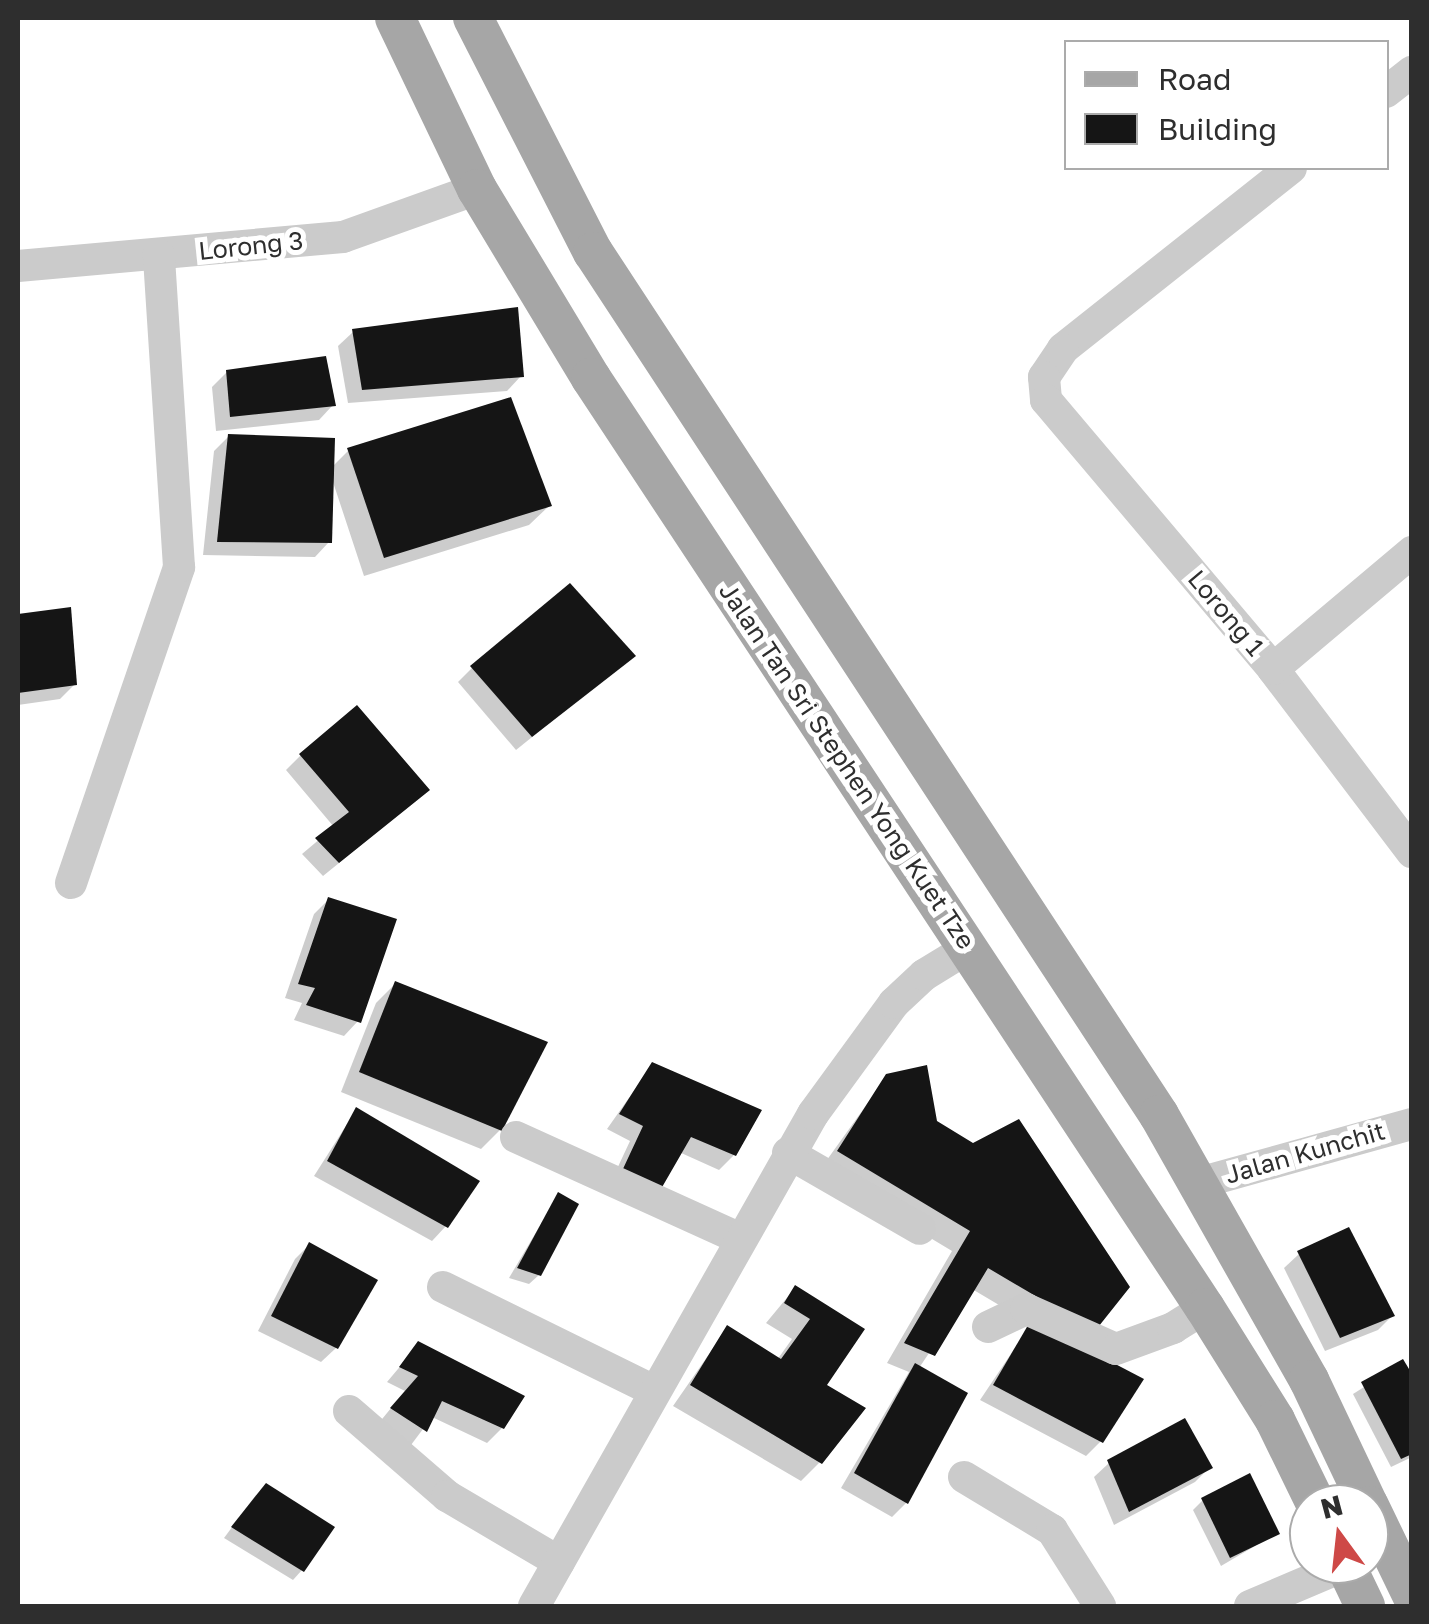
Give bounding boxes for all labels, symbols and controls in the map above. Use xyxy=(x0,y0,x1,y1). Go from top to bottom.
legend xyxy=(1064,40,1389,170)
text: Road xyxy=(1158,61,1232,97)
text: Building xyxy=(1158,111,1277,147)
street label: Lorong 3 xyxy=(197,226,305,266)
street label: Lorong 1 xyxy=(1182,564,1270,662)
street label: Jalan Tan Sri Stephen Yong Kuet Tze xyxy=(713,577,981,955)
street label: Jalan Kunchit xyxy=(1222,1116,1388,1190)
north arrow xyxy=(1289,1484,1389,1584)
text: N xyxy=(1317,1488,1346,1525)

